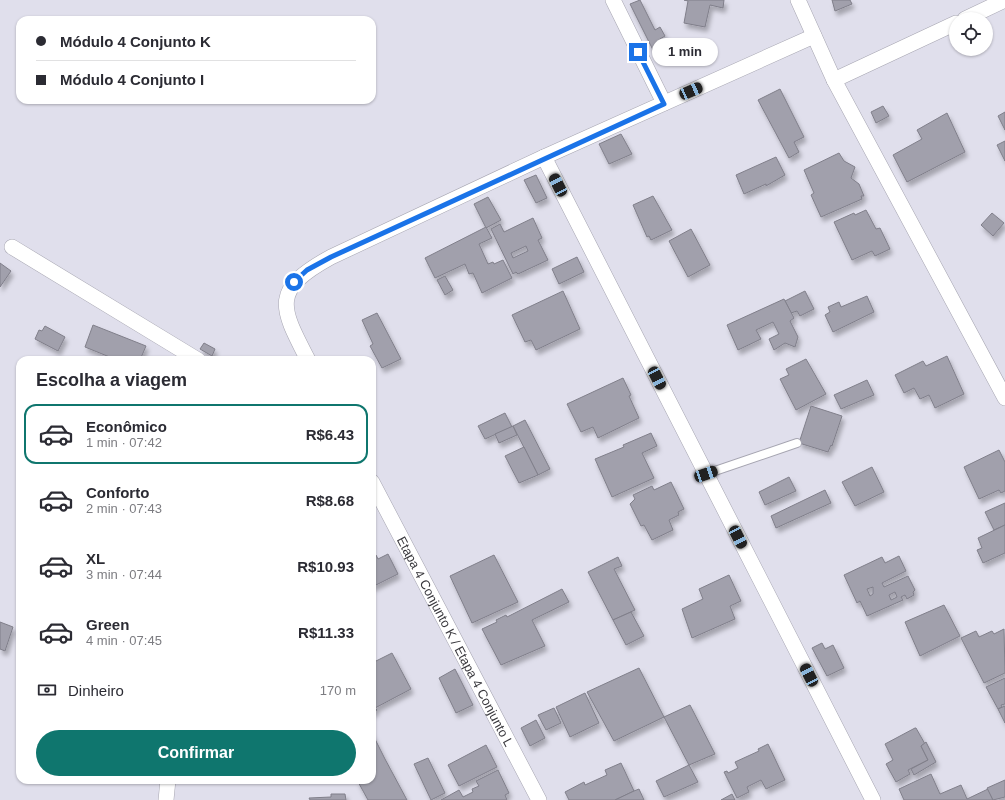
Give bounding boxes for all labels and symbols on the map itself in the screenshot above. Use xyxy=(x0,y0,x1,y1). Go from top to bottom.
callout: 1 min xyxy=(652,38,718,66)
route end xyxy=(629,43,647,61)
car xyxy=(678,81,704,101)
car xyxy=(547,172,569,198)
route start xyxy=(285,273,303,291)
car xyxy=(646,365,668,391)
car xyxy=(693,464,719,484)
car xyxy=(727,524,749,550)
street label: Etapa 4 Conjunto K / Etapa 4 Conjunto L xyxy=(394,534,517,749)
car xyxy=(798,662,820,688)

